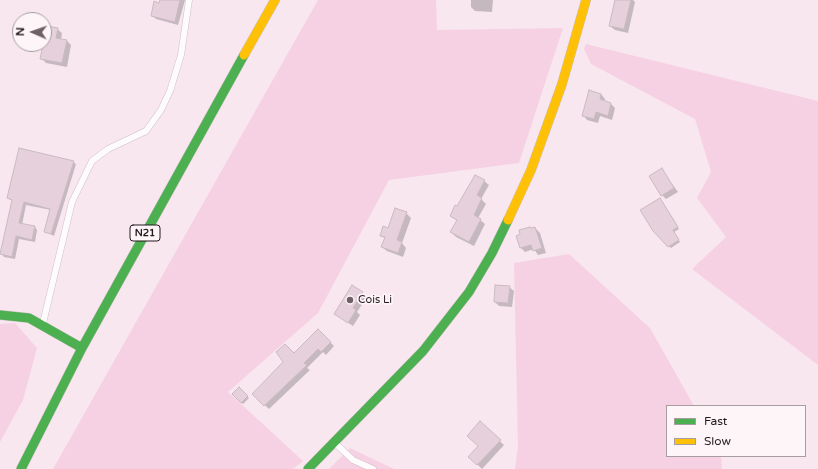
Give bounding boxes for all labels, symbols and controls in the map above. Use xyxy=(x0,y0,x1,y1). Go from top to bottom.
north arrow xyxy=(12,12,52,52)
text: N xyxy=(14,27,27,36)
road number: N21 xyxy=(130,225,160,241)
place label: Cois Li xyxy=(358,293,392,307)
marker: Cois Li xyxy=(345,295,355,305)
legend xyxy=(666,405,806,457)
text: Fast xyxy=(704,414,727,428)
text: Slow xyxy=(704,434,731,448)

